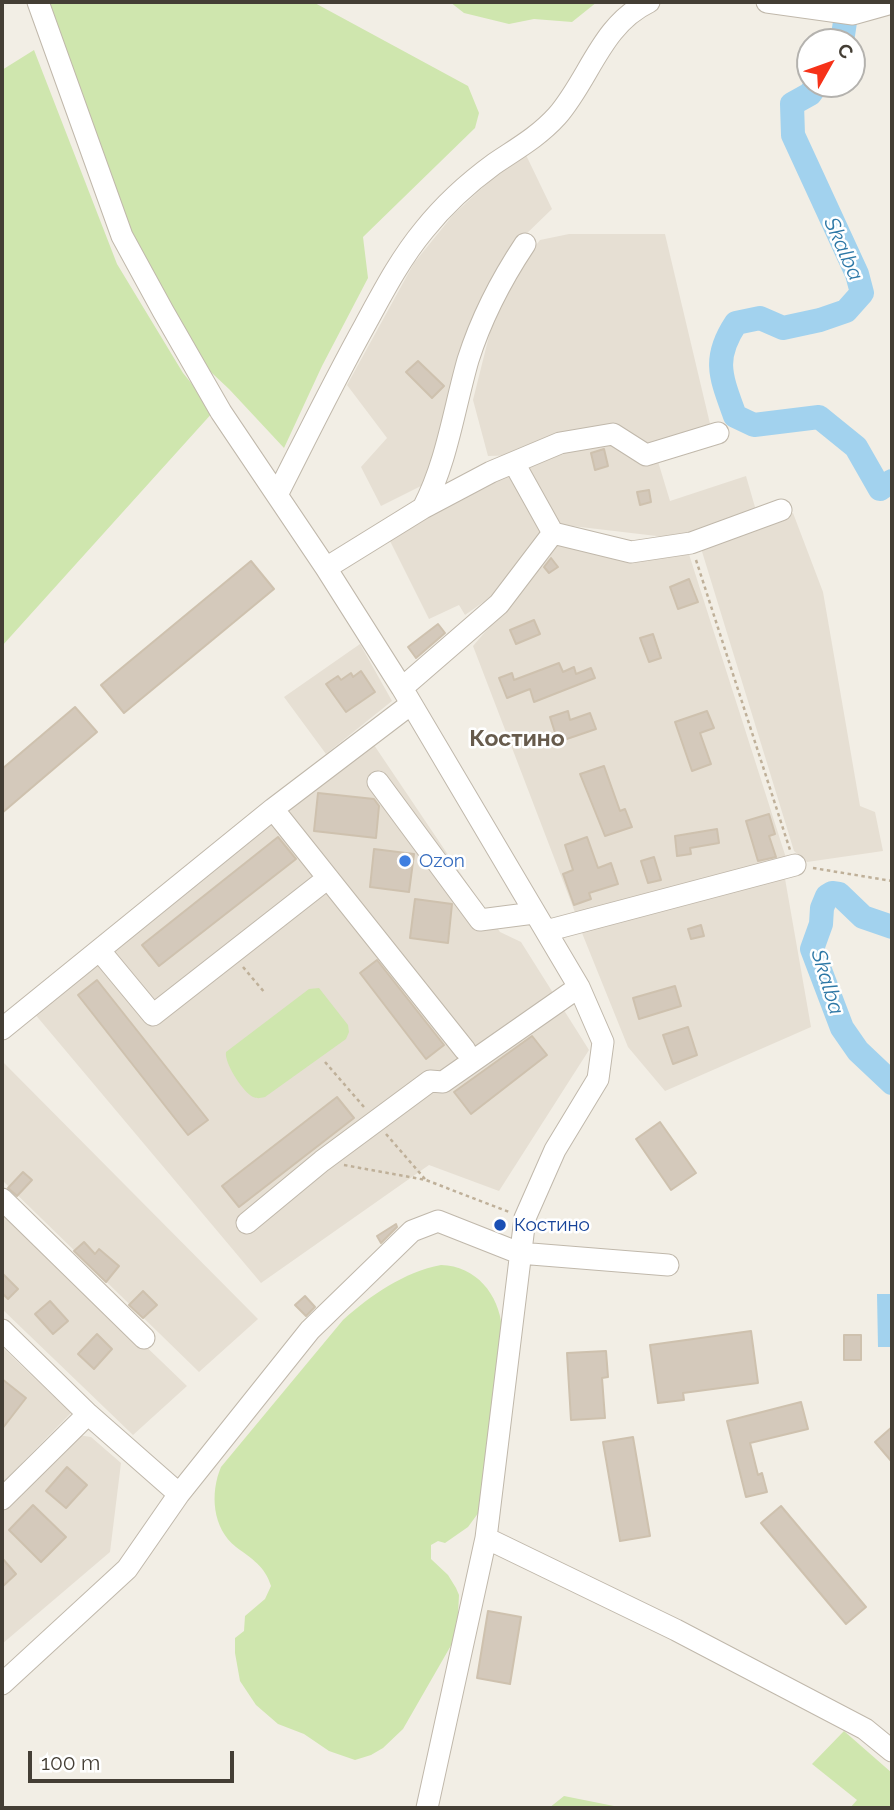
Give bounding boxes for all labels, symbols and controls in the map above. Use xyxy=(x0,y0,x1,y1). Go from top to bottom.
north arrow xyxy=(796,28,866,98)
text: С xyxy=(833,39,858,63)
water label: Skalba xyxy=(818,213,868,285)
district label: Костино xyxy=(469,725,565,753)
place label: Ozon xyxy=(419,850,465,872)
marker: Ozon xyxy=(397,853,413,869)
water label: Skalba xyxy=(805,947,849,1017)
place label: Костино xyxy=(514,1214,590,1236)
marker: Костино xyxy=(492,1217,508,1233)
scale bar xyxy=(32,1736,238,1780)
text: 100 m xyxy=(41,1750,100,1775)

